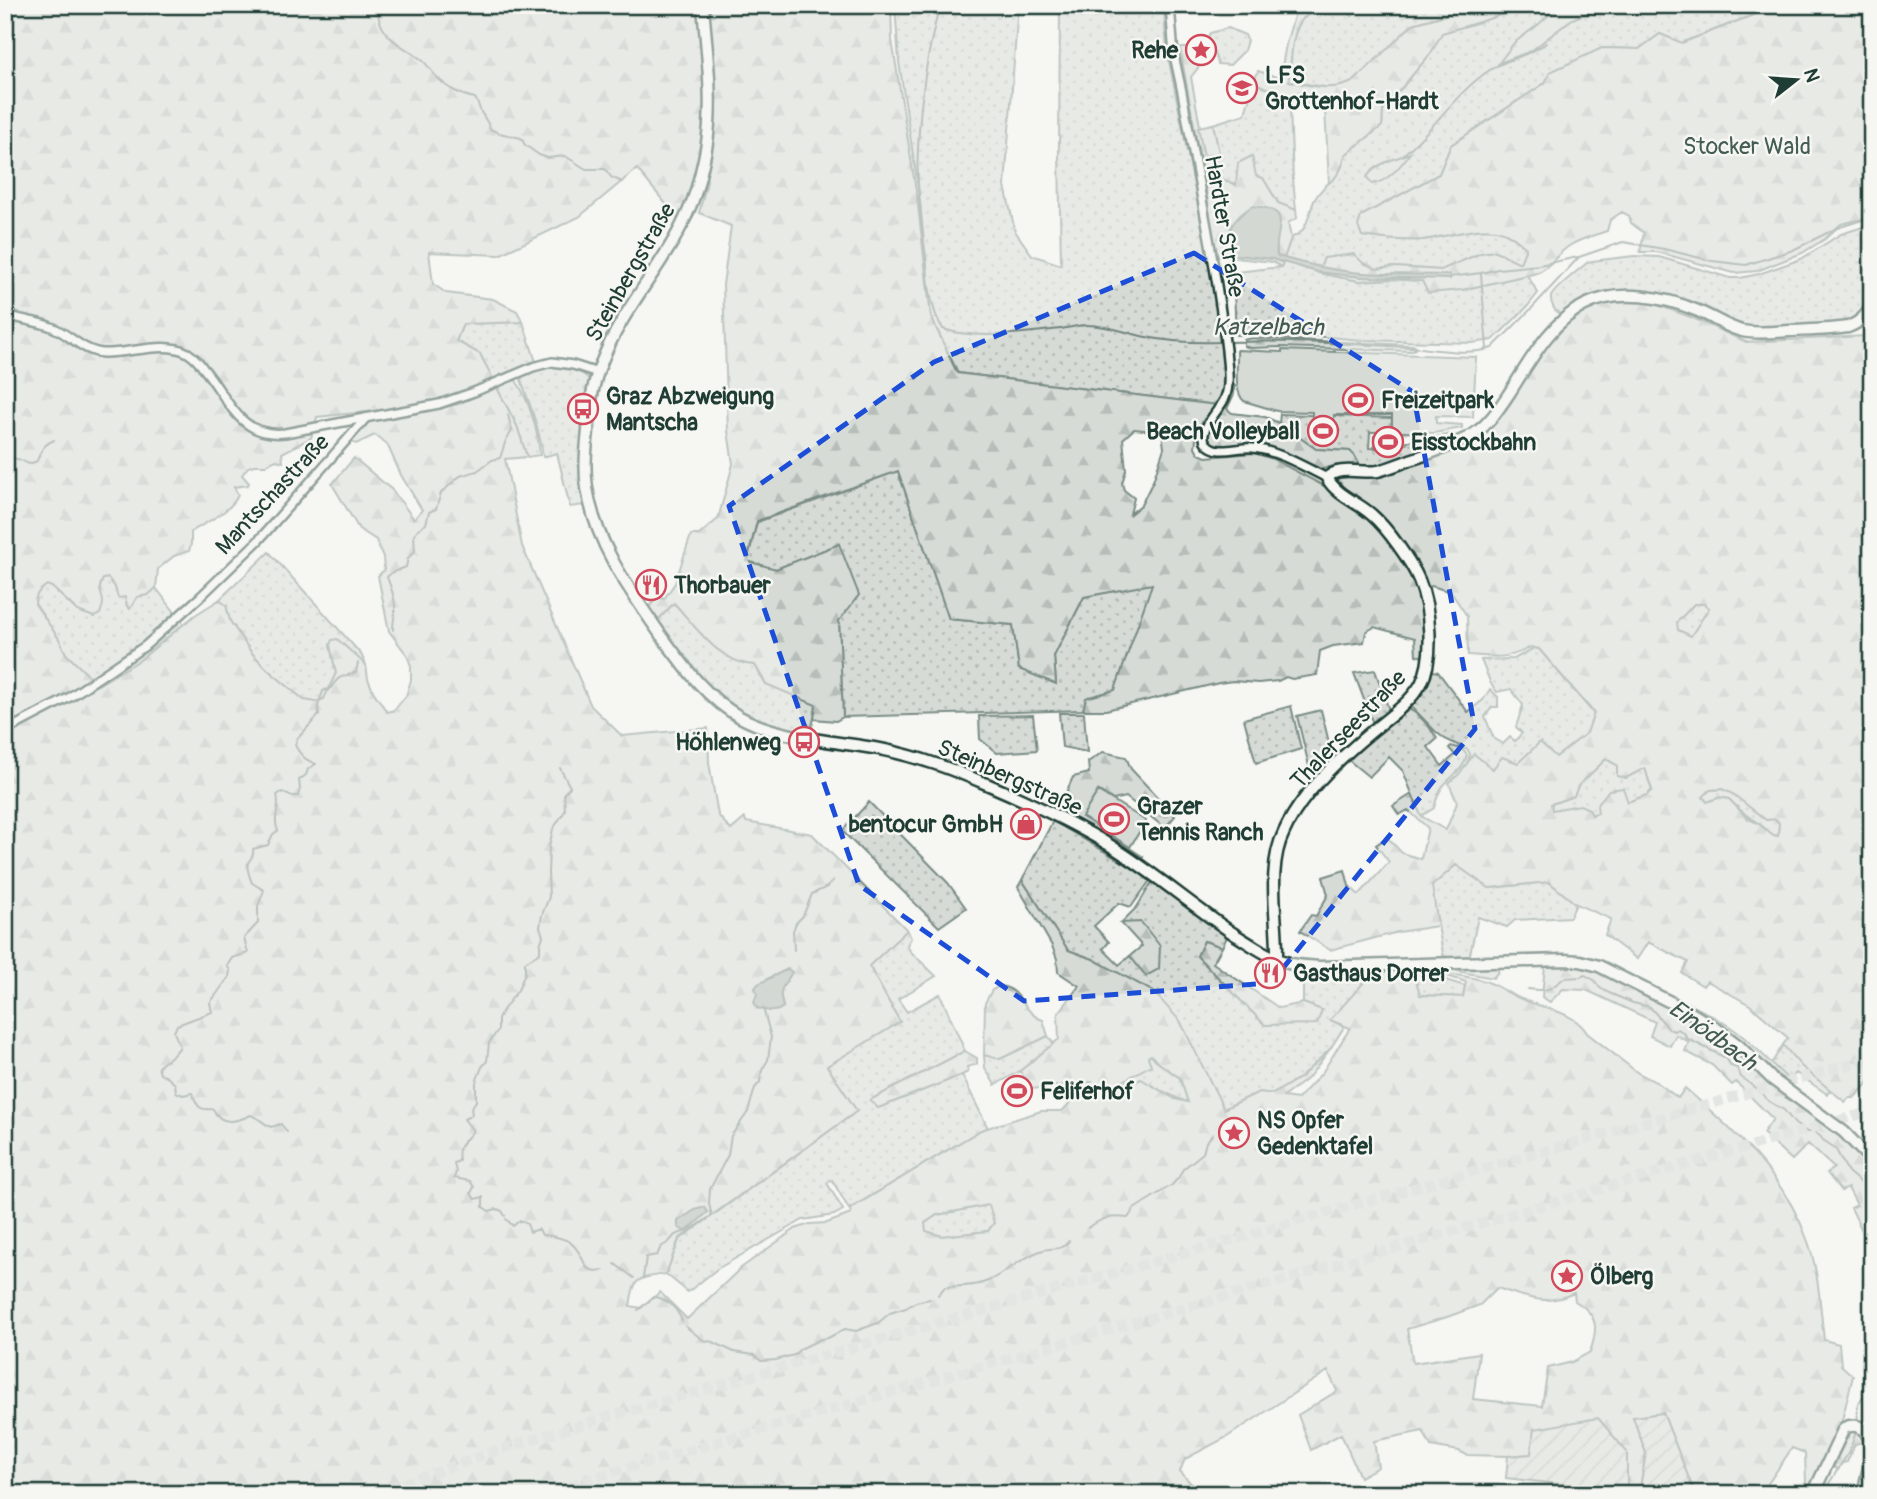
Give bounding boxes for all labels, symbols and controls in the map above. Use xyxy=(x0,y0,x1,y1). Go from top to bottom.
place icon: Rehe xyxy=(1184,33,1218,67)
place label: Rehe xyxy=(1131,36,1179,65)
north arrow xyxy=(1762,46,1832,116)
place label: LFS Grottenhof-Hardt xyxy=(1265,61,1439,116)
text: N xyxy=(1798,66,1825,85)
school or university icon: LFS Grottenhof-Hardt xyxy=(1225,71,1259,105)
park label: Stocker Wald xyxy=(1683,132,1811,161)
street label: Hardter Straße xyxy=(1198,153,1251,300)
street label: Steinbergstraße xyxy=(579,197,682,347)
water label: Katzelbach xyxy=(1212,313,1325,342)
place label: Graz Abzweigung Mantscha xyxy=(606,382,774,437)
sports icon: Freizeitpark xyxy=(1341,383,1375,417)
place label: Freizeitpark xyxy=(1381,386,1494,415)
bus stop icon: Graz Abzweigung Mantscha xyxy=(566,392,600,426)
sports icon: Beach Volleyball xyxy=(1306,414,1340,448)
place label: Beach Volleyball xyxy=(1146,417,1300,446)
sports icon: Eisstockbahn xyxy=(1371,425,1405,459)
street label: Mantschastraße xyxy=(209,428,336,561)
place label: Eisstockbahn xyxy=(1411,428,1536,457)
restaurant icon: Thorbauer xyxy=(634,568,668,602)
place label: Thorbauer xyxy=(673,571,772,600)
street label: Thalerseestraße xyxy=(1284,663,1413,795)
bus stop icon: Höhlenweg xyxy=(787,725,821,759)
place label: Höhlenweg xyxy=(675,728,781,757)
street label: Steinbergstraße xyxy=(933,733,1087,823)
place label: Grazer Tennis Ranch xyxy=(1136,792,1264,847)
sports icon: Grazer Tennis Ranch xyxy=(1097,802,1131,836)
shop icon: bentocur GmbH xyxy=(1009,807,1043,841)
place label: bentocur GmbH xyxy=(848,810,1003,839)
restaurant icon: Gasthaus Dorrer xyxy=(1253,956,1287,990)
place label: Gasthaus Dorrer xyxy=(1293,959,1449,988)
water label: Einödbach xyxy=(1663,994,1764,1078)
sports icon: Feliferhof xyxy=(1000,1074,1034,1108)
place label: Feliferhof xyxy=(1040,1077,1135,1106)
place label: NS Opfer Gedenktafel xyxy=(1257,1106,1373,1161)
place icon: NS Opfer Gedenktafel xyxy=(1217,1116,1251,1150)
place icon: Ölberg xyxy=(1550,1259,1584,1293)
place label: Ölberg xyxy=(1590,1262,1654,1291)

